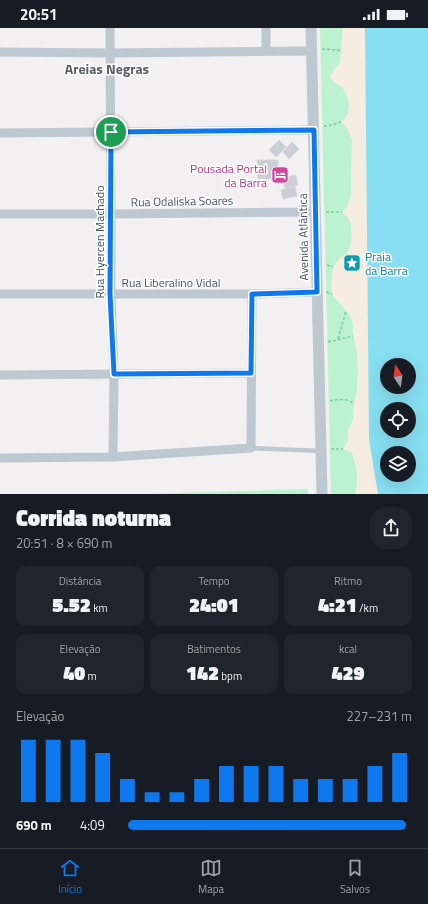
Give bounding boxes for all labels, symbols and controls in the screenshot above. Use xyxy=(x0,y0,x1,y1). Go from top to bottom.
text: 20:51 xyxy=(20,3,57,26)
district label: Areias Negras xyxy=(65,58,150,79)
pin xyxy=(94,115,128,149)
icon: arrive xyxy=(100,121,122,143)
place label: Pousada Portal da Barra xyxy=(190,159,267,192)
hotel icon: Pousada Portal da Barra xyxy=(270,165,290,185)
street label: Rua Hyercen Machado xyxy=(90,185,109,299)
street label: Rua Odaliska Soares xyxy=(131,191,234,211)
street label: Avenida Atlântica xyxy=(293,193,313,281)
place label: Praia da Barra xyxy=(365,247,408,280)
place icon: Praia da Barra xyxy=(342,253,362,273)
street label: Rua Liberalino Vidal xyxy=(122,273,220,292)
north arrow xyxy=(380,358,416,394)
map controls xyxy=(380,358,416,482)
button: locate xyxy=(380,402,416,438)
button: layers xyxy=(380,446,416,482)
text: Corrida noturna xyxy=(16,501,171,535)
button: share xyxy=(370,507,412,549)
text: 20:51 · 8 × 690 m xyxy=(16,533,112,553)
text: Distância xyxy=(59,573,101,589)
text: Tempo xyxy=(198,573,230,589)
text: Ritmo xyxy=(334,573,362,589)
text: 5.52 xyxy=(52,589,91,620)
text: 24:01 xyxy=(189,589,239,620)
text: 4:21 xyxy=(318,589,357,620)
text: km xyxy=(91,600,108,616)
text: /km xyxy=(357,600,378,616)
text: Elevação xyxy=(60,641,100,657)
text: Batimentos xyxy=(187,641,241,657)
text: kcal xyxy=(339,641,357,657)
text: 40 xyxy=(63,657,85,688)
text: 142 xyxy=(186,657,219,688)
text: 429 xyxy=(332,657,365,688)
text: m xyxy=(85,668,97,684)
text: bpm xyxy=(219,668,242,684)
text: Elevação xyxy=(16,706,64,726)
text: 227–231 m xyxy=(346,706,412,726)
text: 690 m xyxy=(16,815,52,835)
text: 4:09 xyxy=(80,815,105,835)
tab: Início xyxy=(58,857,82,897)
tab: Mapa xyxy=(198,857,224,897)
tab: Salvos xyxy=(340,857,370,897)

